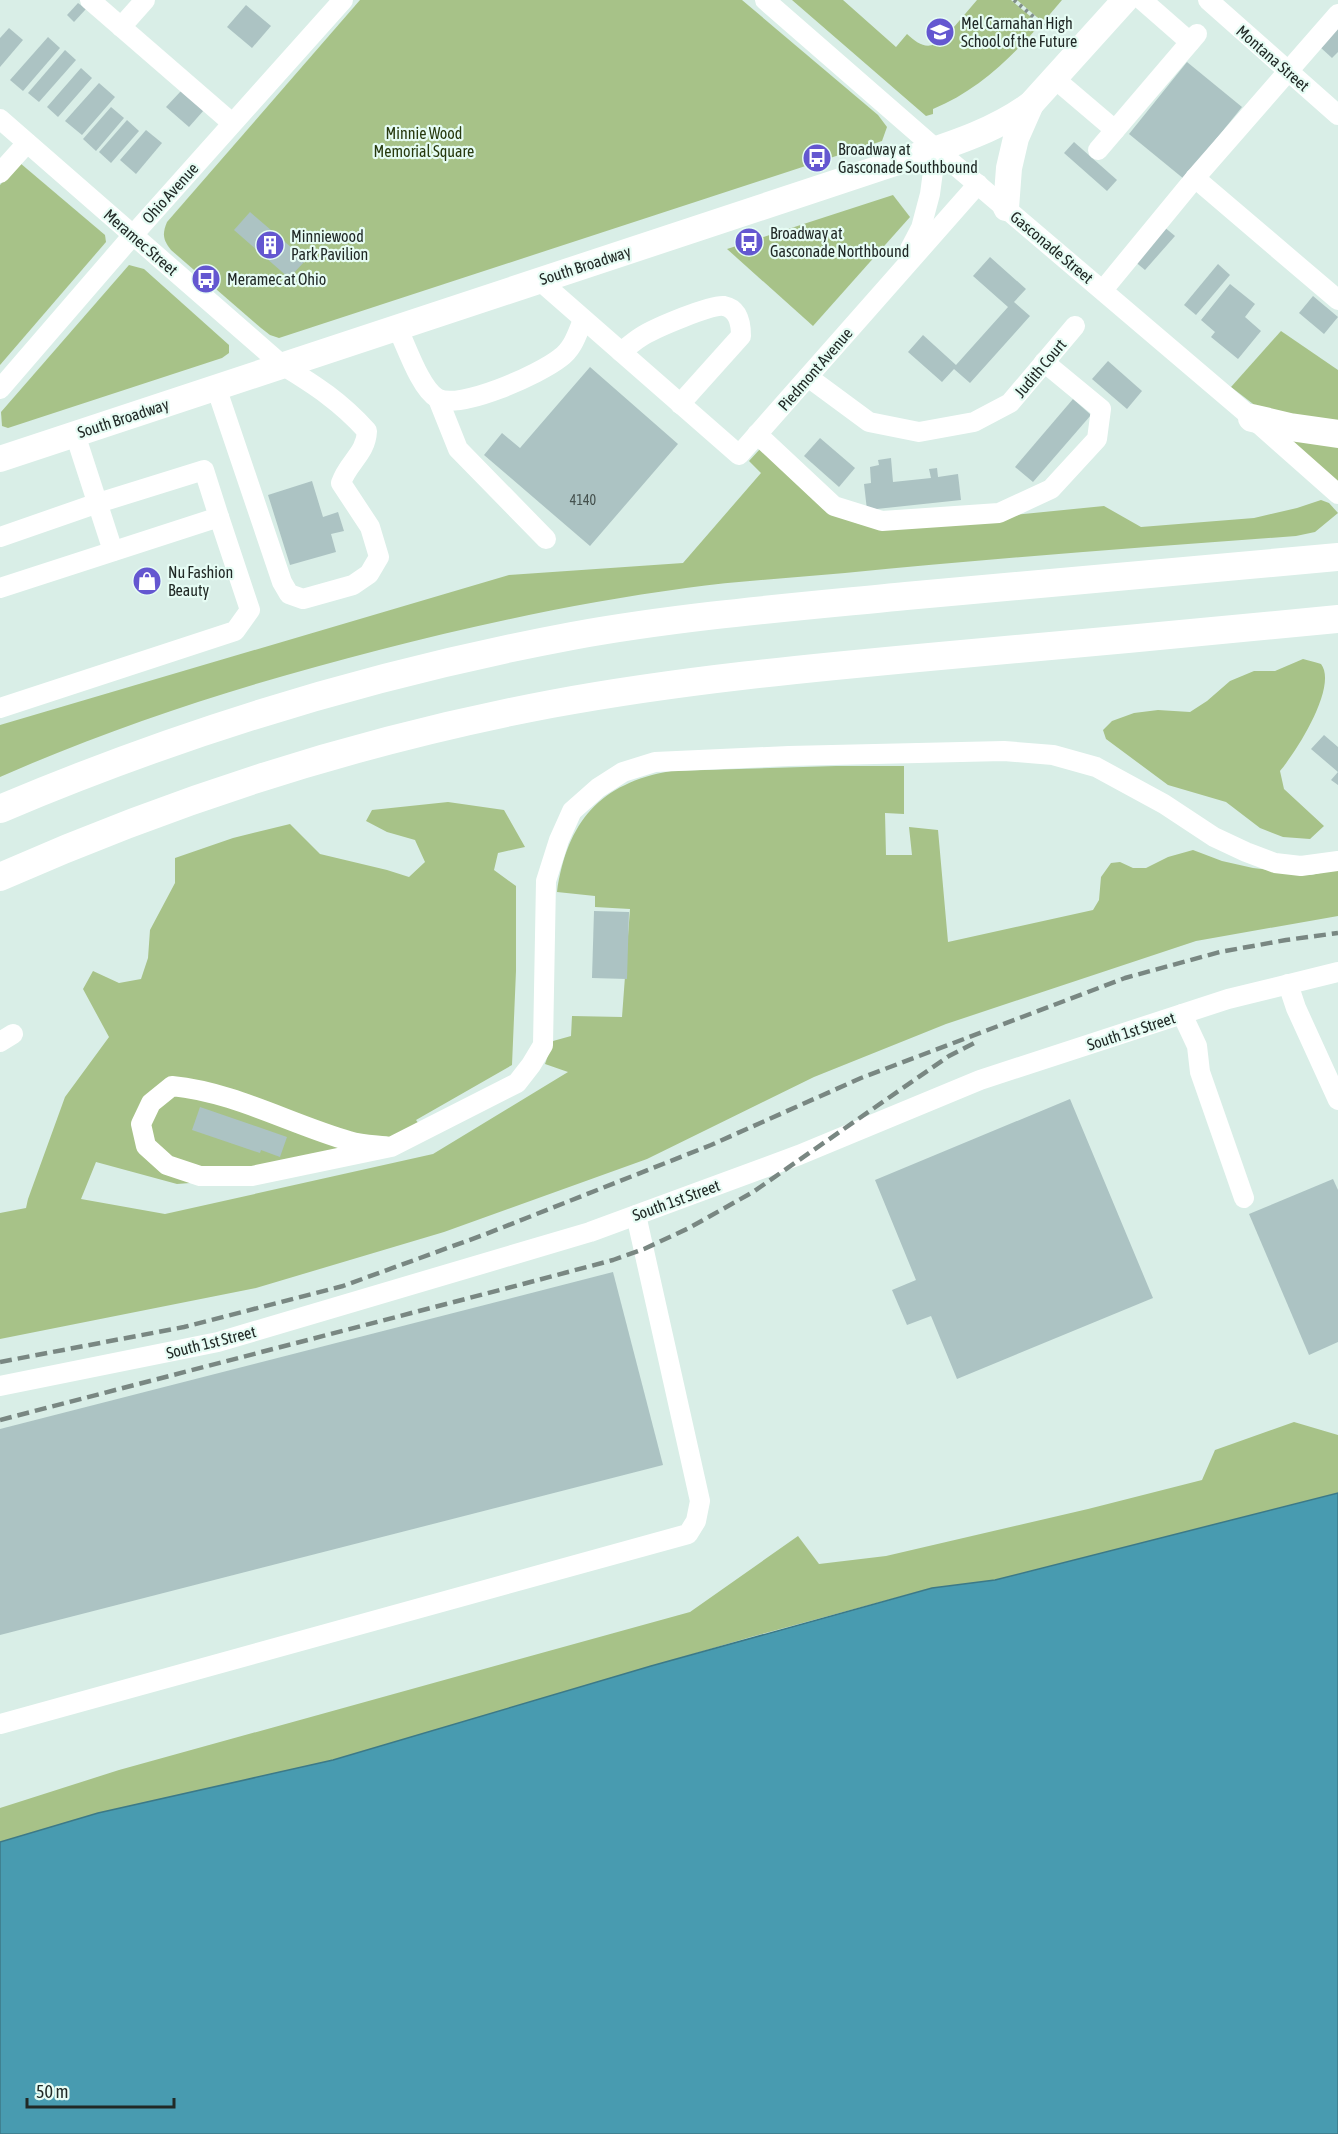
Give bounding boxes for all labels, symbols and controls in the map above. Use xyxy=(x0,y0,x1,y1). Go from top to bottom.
place label: Mel Carnahan High School of the Future xyxy=(961,14,1077,50)
school or university icon: Mel Carnahan High School of the Future xyxy=(924,16,956,48)
street label: Montana Street xyxy=(1233,22,1313,95)
park label: Minnie Wood Memorial Square xyxy=(374,124,474,161)
place label: Broadway at Gasconade Southbound xyxy=(838,140,978,176)
bus stop icon: Broadway at Gasconade Southbound xyxy=(801,142,833,174)
street label: Ohio Avenue xyxy=(138,159,202,227)
street label: Meramec Street xyxy=(100,205,182,279)
street label: Gasconade Street xyxy=(1007,207,1097,287)
place label: Broadway at Gasconade Northbound xyxy=(770,224,909,260)
bus stop icon: Broadway at Gasconade Northbound xyxy=(733,226,765,258)
place label: Minniewood Park Pavilion xyxy=(291,227,368,263)
building icon: Minniewood Park Pavilion xyxy=(254,229,286,261)
street label: South Broadway xyxy=(537,242,634,289)
bus stop icon: Meramec at Ohio xyxy=(190,263,222,295)
place label: Meramec at Ohio xyxy=(227,270,326,288)
street label: Piedmont Avenue xyxy=(774,324,856,414)
street label: Judith Court xyxy=(1011,335,1070,401)
street label: South Broadway xyxy=(75,395,172,442)
house number: 4140 xyxy=(570,492,597,508)
place label: Nu Fashion Beauty xyxy=(168,563,233,600)
shop icon: Nu Fashion Beauty xyxy=(131,565,163,597)
street label: South 1st Street xyxy=(1085,1008,1178,1054)
street label: South 1st Street xyxy=(630,1176,722,1224)
street label: South 1st Street xyxy=(164,1322,258,1362)
scale bar xyxy=(27,2071,174,2109)
text: 50 m xyxy=(36,2081,68,2102)

